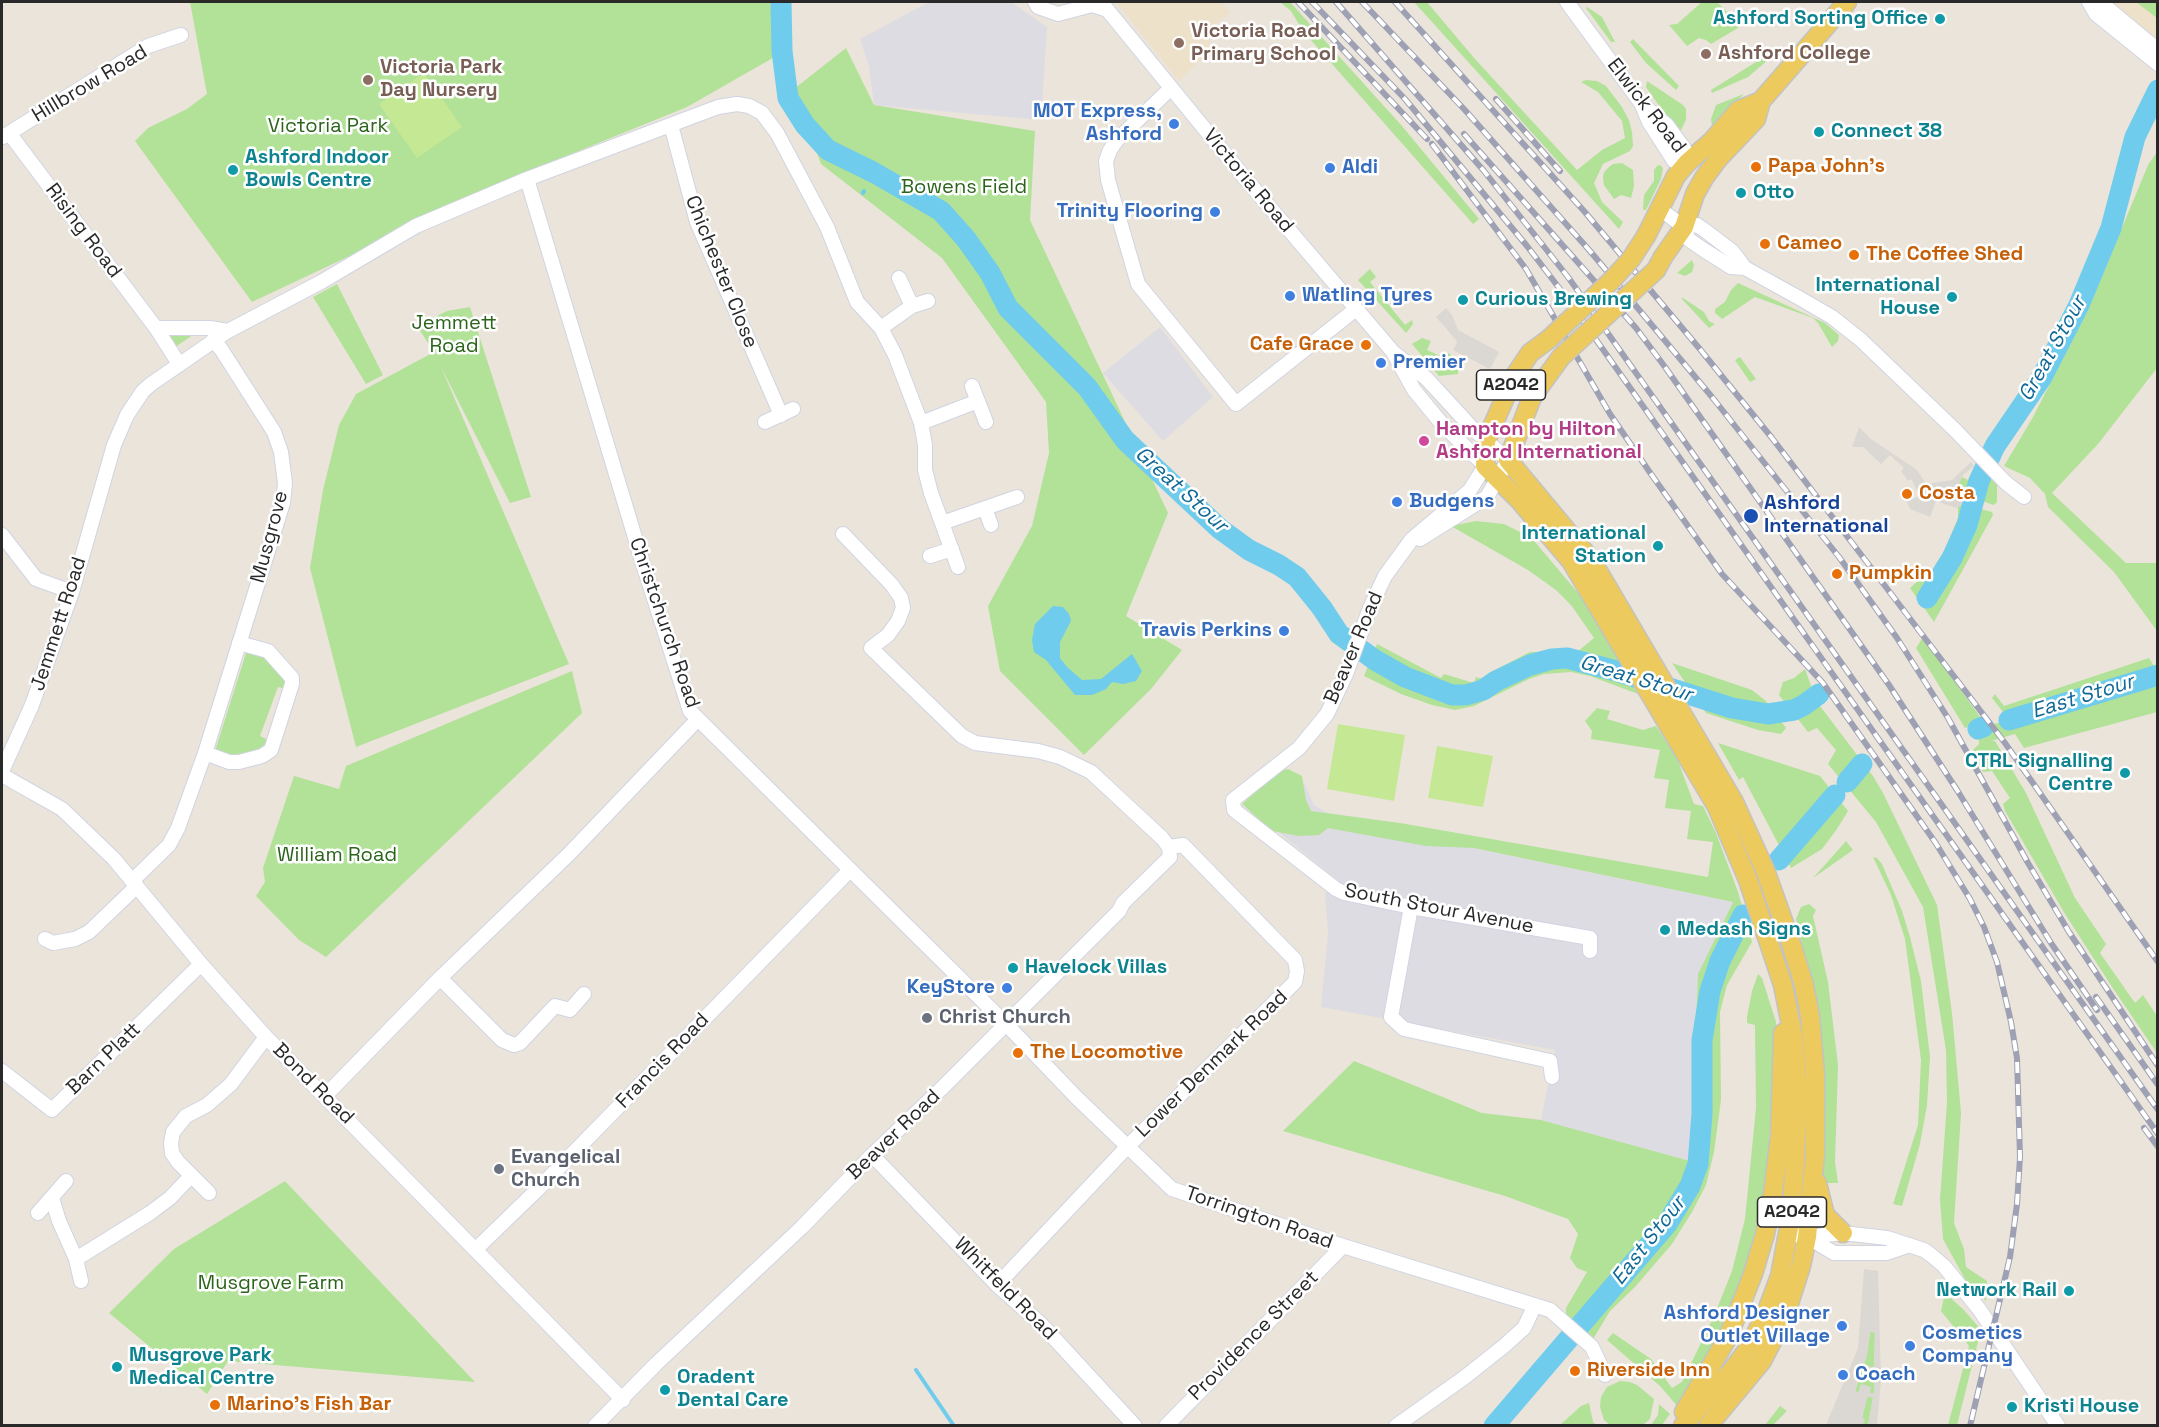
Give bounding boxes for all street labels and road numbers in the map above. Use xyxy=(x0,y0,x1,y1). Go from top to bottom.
street label: Hillbrow Road xyxy=(28,40,152,128)
street label: Elwick Road xyxy=(1601,54,1691,158)
street label: Victoria Road xyxy=(1198,124,1298,238)
street label: Rising Road xyxy=(40,179,126,283)
street label: Chichester Close xyxy=(679,192,763,352)
road number: A2042 xyxy=(1476,370,1546,400)
street label: Musgrove xyxy=(246,488,294,586)
street label: Christchurch Road xyxy=(624,535,704,711)
street label: Jemmett Road xyxy=(26,554,92,694)
street label: Beaver Road xyxy=(1320,588,1388,708)
street label: South Stour Avenue xyxy=(1342,879,1536,939)
street label: Lower Denmark Road xyxy=(1131,985,1293,1143)
street label: Francis Road xyxy=(612,1008,714,1114)
street label: Barn Platt xyxy=(62,1018,146,1100)
street label: Bond Road xyxy=(267,1038,359,1130)
street label: Beaver Road xyxy=(843,1085,945,1185)
street label: Torrington Road xyxy=(1182,1181,1336,1255)
road number: A2042 xyxy=(1758,1197,1826,1227)
street label: Whitfeld Road xyxy=(949,1233,1061,1345)
street label: Providence Street xyxy=(1184,1266,1324,1406)

